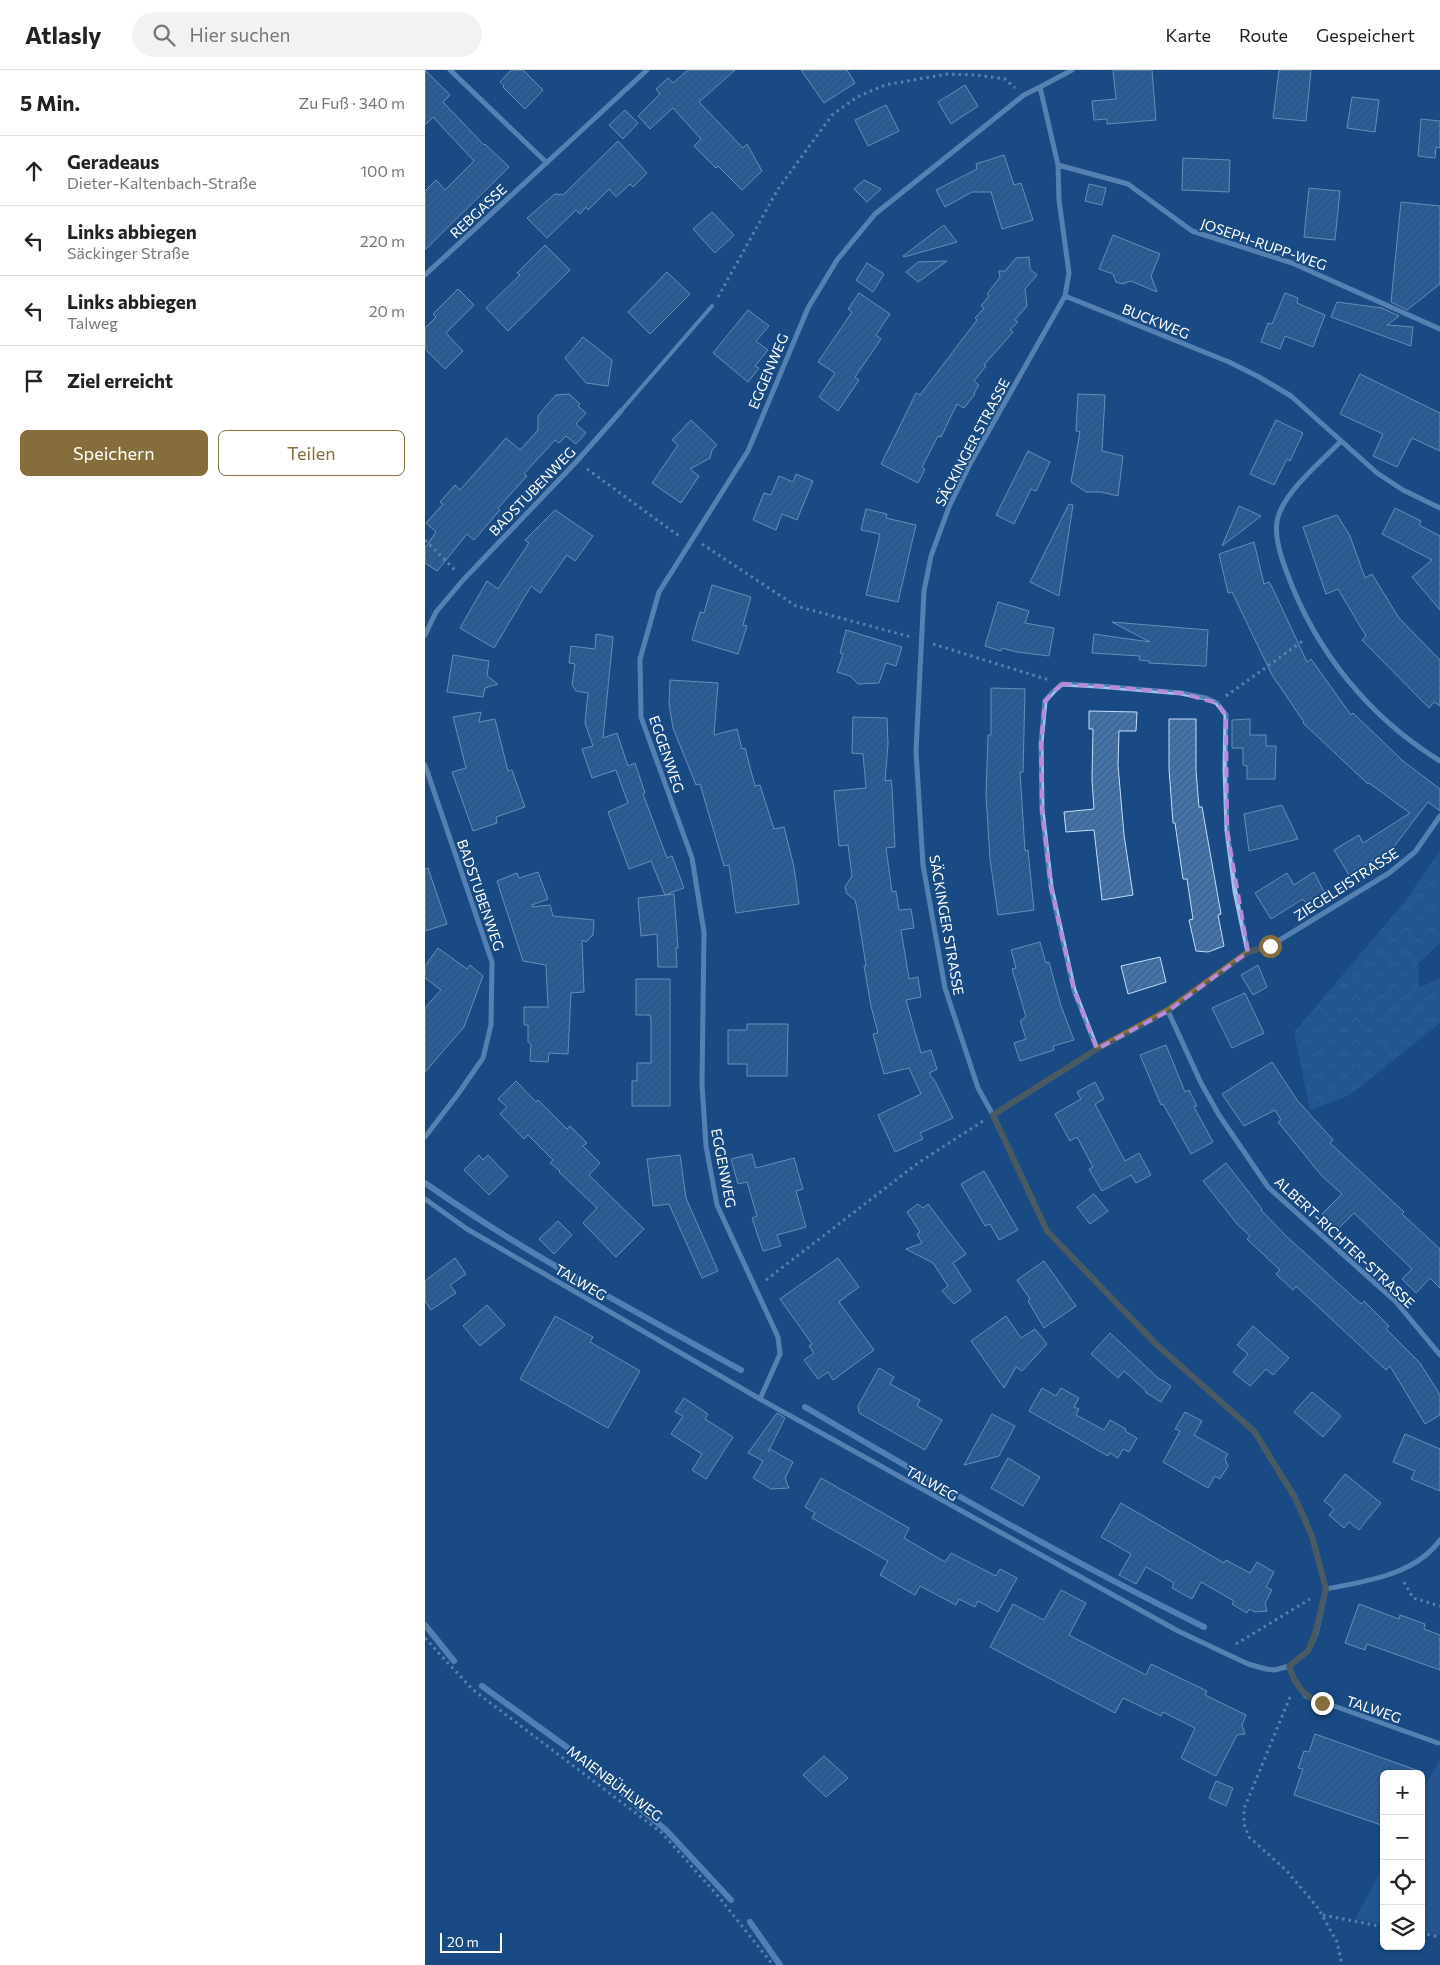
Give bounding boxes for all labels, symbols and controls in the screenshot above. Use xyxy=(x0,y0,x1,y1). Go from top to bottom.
search box xyxy=(132,12,482,57)
text: Atlasly xyxy=(25,20,102,49)
icon: search xyxy=(150,21,178,49)
text: Hier suchen xyxy=(190,23,290,46)
text: Karte xyxy=(1166,24,1211,46)
text: Route xyxy=(1239,24,1288,46)
text: Gespeichert xyxy=(1316,24,1415,46)
text: 5 Min. xyxy=(20,90,80,115)
text: Zu Fuß · 340 m xyxy=(299,93,405,112)
text: Geradeaus xyxy=(67,150,159,173)
icon: ahead xyxy=(20,157,48,185)
text: 100 m xyxy=(360,161,405,180)
text: Dieter-Kaltenbach-Straße xyxy=(67,173,257,192)
street label: REBGASSE xyxy=(446,180,510,242)
street label: JOSEPH-RUPP-WEG xyxy=(1199,214,1329,274)
text: Links abbiegen xyxy=(67,220,197,243)
icon: left xyxy=(20,227,48,255)
text: 220 m xyxy=(360,231,405,250)
text: Säckinger Straße xyxy=(67,243,189,262)
text: Links abbiegen xyxy=(67,290,197,313)
icon: left xyxy=(20,297,48,325)
street label: BUCKWEG xyxy=(1120,300,1192,342)
text: 20 m xyxy=(369,301,405,320)
text: Talweg xyxy=(67,313,118,332)
street label: EGGENWEG xyxy=(744,331,792,411)
icon: arrive xyxy=(20,367,48,395)
text: Ziel erreicht xyxy=(67,369,173,392)
street label: SÄCKINGER STRASSE xyxy=(931,375,1013,509)
button: Speichern xyxy=(20,430,208,476)
button: Teilen xyxy=(218,430,405,476)
street label: BADSTUBENWEG xyxy=(485,443,579,539)
street label: EGGENWEG xyxy=(646,713,688,795)
street label: BADSTUBENWEG xyxy=(454,837,508,953)
street label: ZIEGELEISTRASSE xyxy=(1291,844,1401,924)
street label: SÄCKINGER STRASSE xyxy=(926,853,968,997)
route start xyxy=(1259,935,1282,958)
street label: EGGENWEG xyxy=(708,1127,740,1209)
street label: ALBERT-RICHTER-STRASSE xyxy=(1272,1173,1418,1311)
street label: TALWEG xyxy=(552,1260,610,1304)
street label: TALWEG xyxy=(903,1462,961,1504)
route end xyxy=(1311,1692,1334,1715)
street label: TALWEG xyxy=(1344,1692,1404,1726)
street label: MAIENBÜHLWEG xyxy=(564,1741,666,1825)
map controls xyxy=(1380,1770,1425,1950)
button: + xyxy=(1380,1770,1425,1815)
button: − xyxy=(1380,1815,1425,1860)
button: locate xyxy=(1380,1860,1425,1905)
button: layers xyxy=(1380,1905,1425,1950)
scale bar xyxy=(440,1930,503,1953)
text: 20 m xyxy=(447,1933,479,1950)

